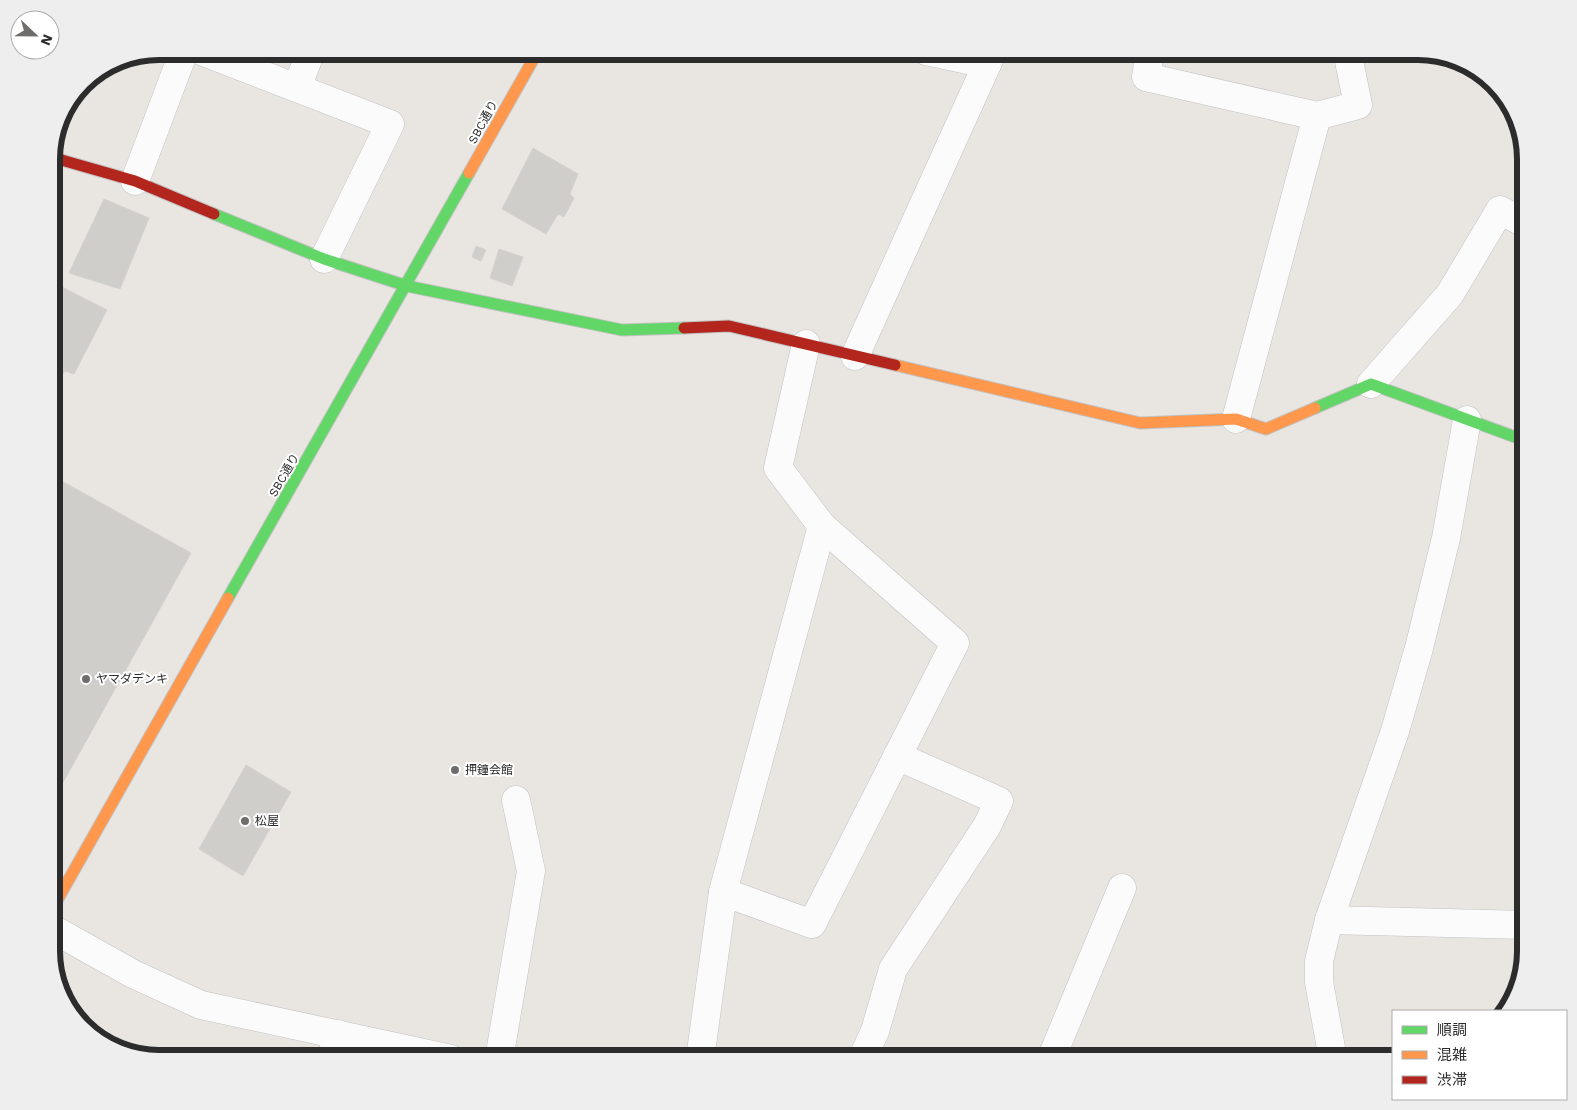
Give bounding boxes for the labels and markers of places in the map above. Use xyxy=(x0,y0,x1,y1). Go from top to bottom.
place label: ヤマダデンキ xyxy=(96,672,168,686)
marker: ヤマダデンキ xyxy=(80,673,92,685)
place label: 押鐘会館 xyxy=(465,763,513,777)
marker: 押鐘会館 xyxy=(449,764,461,776)
place label: 松屋 xyxy=(255,814,279,828)
marker: 松屋 xyxy=(239,815,251,827)

